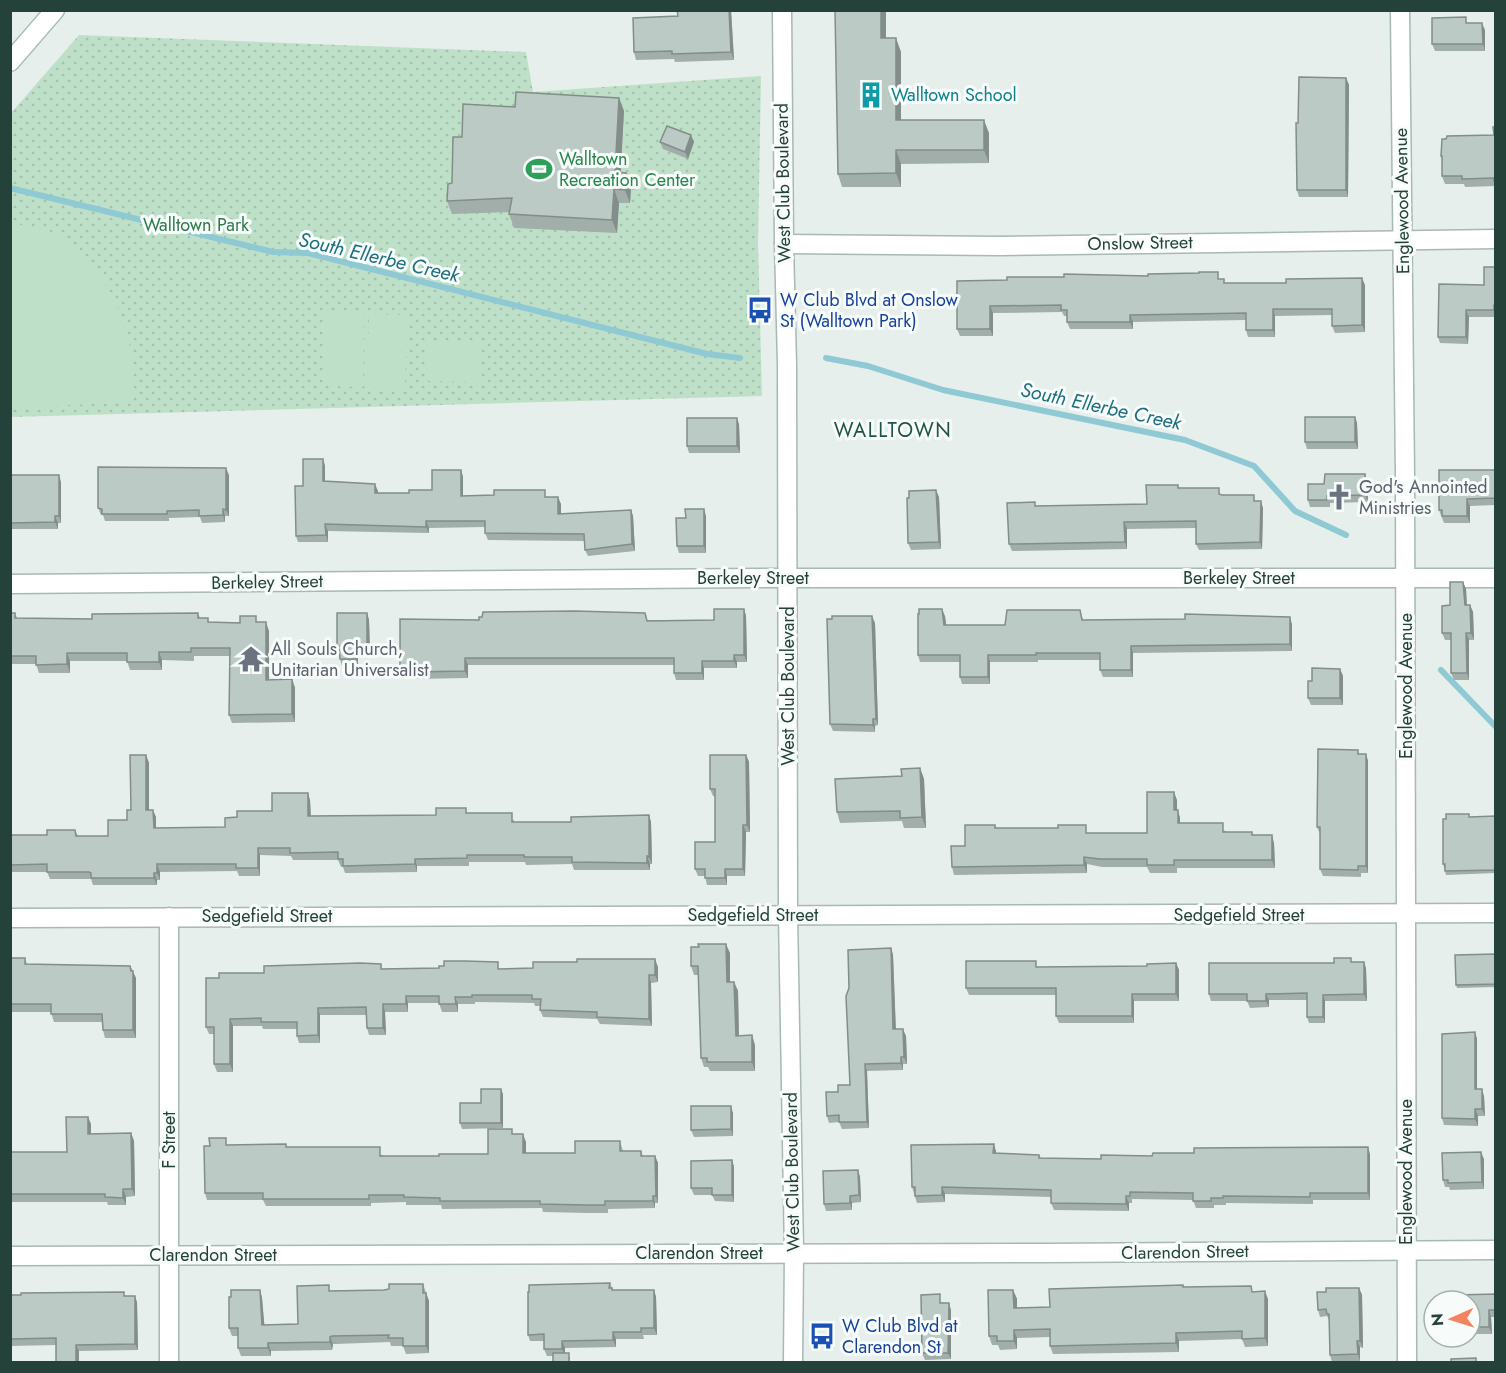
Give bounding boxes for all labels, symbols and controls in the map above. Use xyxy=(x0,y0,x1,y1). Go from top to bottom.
building icon: Walltown School xyxy=(856,80,886,110)
place label: Walltown School xyxy=(891,82,1017,108)
street label: West Club Boulevard xyxy=(769,103,797,263)
street label: Englewood Avenue xyxy=(1388,128,1416,274)
place label: Walltown Recreation Center xyxy=(559,146,696,193)
sports icon: Walltown Recreation Center xyxy=(524,154,554,184)
park label: Walltown Park xyxy=(143,212,249,238)
water label: South Ellerbe Creek xyxy=(296,225,463,290)
street label: Onslow Street xyxy=(1087,229,1193,257)
place label: W Club Blvd at Onslow St (Walltown Park) xyxy=(780,287,959,334)
bus stop icon: W Club Blvd at Onslow St (Walltown Park) xyxy=(745,295,775,325)
water label: South Ellerbe Creek xyxy=(1018,375,1185,438)
district label: WALLTOWN xyxy=(834,416,952,445)
place label: God's Annointed Ministries xyxy=(1359,474,1488,521)
church icon: God's Annointed Ministries xyxy=(1324,482,1354,512)
street label: Berkeley Street xyxy=(697,565,810,591)
street label: Berkeley Street xyxy=(1183,565,1296,591)
street label: Berkeley Street xyxy=(211,568,324,596)
street label: West Club Boulevard xyxy=(775,606,801,766)
street label: Englewood Avenue xyxy=(1393,613,1419,759)
place label: All Souls Church, Unitarian Universalist xyxy=(271,636,429,683)
temple icon: All Souls Church, Unitarian Universalist xyxy=(236,644,266,674)
street label: Sedgefield Street xyxy=(688,902,819,928)
street label: Sedgefield Street xyxy=(1174,902,1305,928)
street label: Sedgefield Street xyxy=(202,903,333,929)
street label: West Club Boulevard xyxy=(778,1092,806,1252)
street label: Englewood Avenue xyxy=(1393,1099,1419,1245)
street label: F Street xyxy=(156,1111,182,1169)
street label: Clarendon Street xyxy=(1121,1238,1250,1266)
street label: Clarendon Street xyxy=(635,1240,763,1266)
street label: Clarendon Street xyxy=(149,1242,277,1268)
north arrow xyxy=(1422,1289,1482,1349)
place label: W Club Blvd at Clarendon St xyxy=(842,1313,958,1360)
text: N xyxy=(1426,1313,1449,1327)
bus stop icon: W Club Blvd at Clarendon St xyxy=(807,1321,837,1351)

